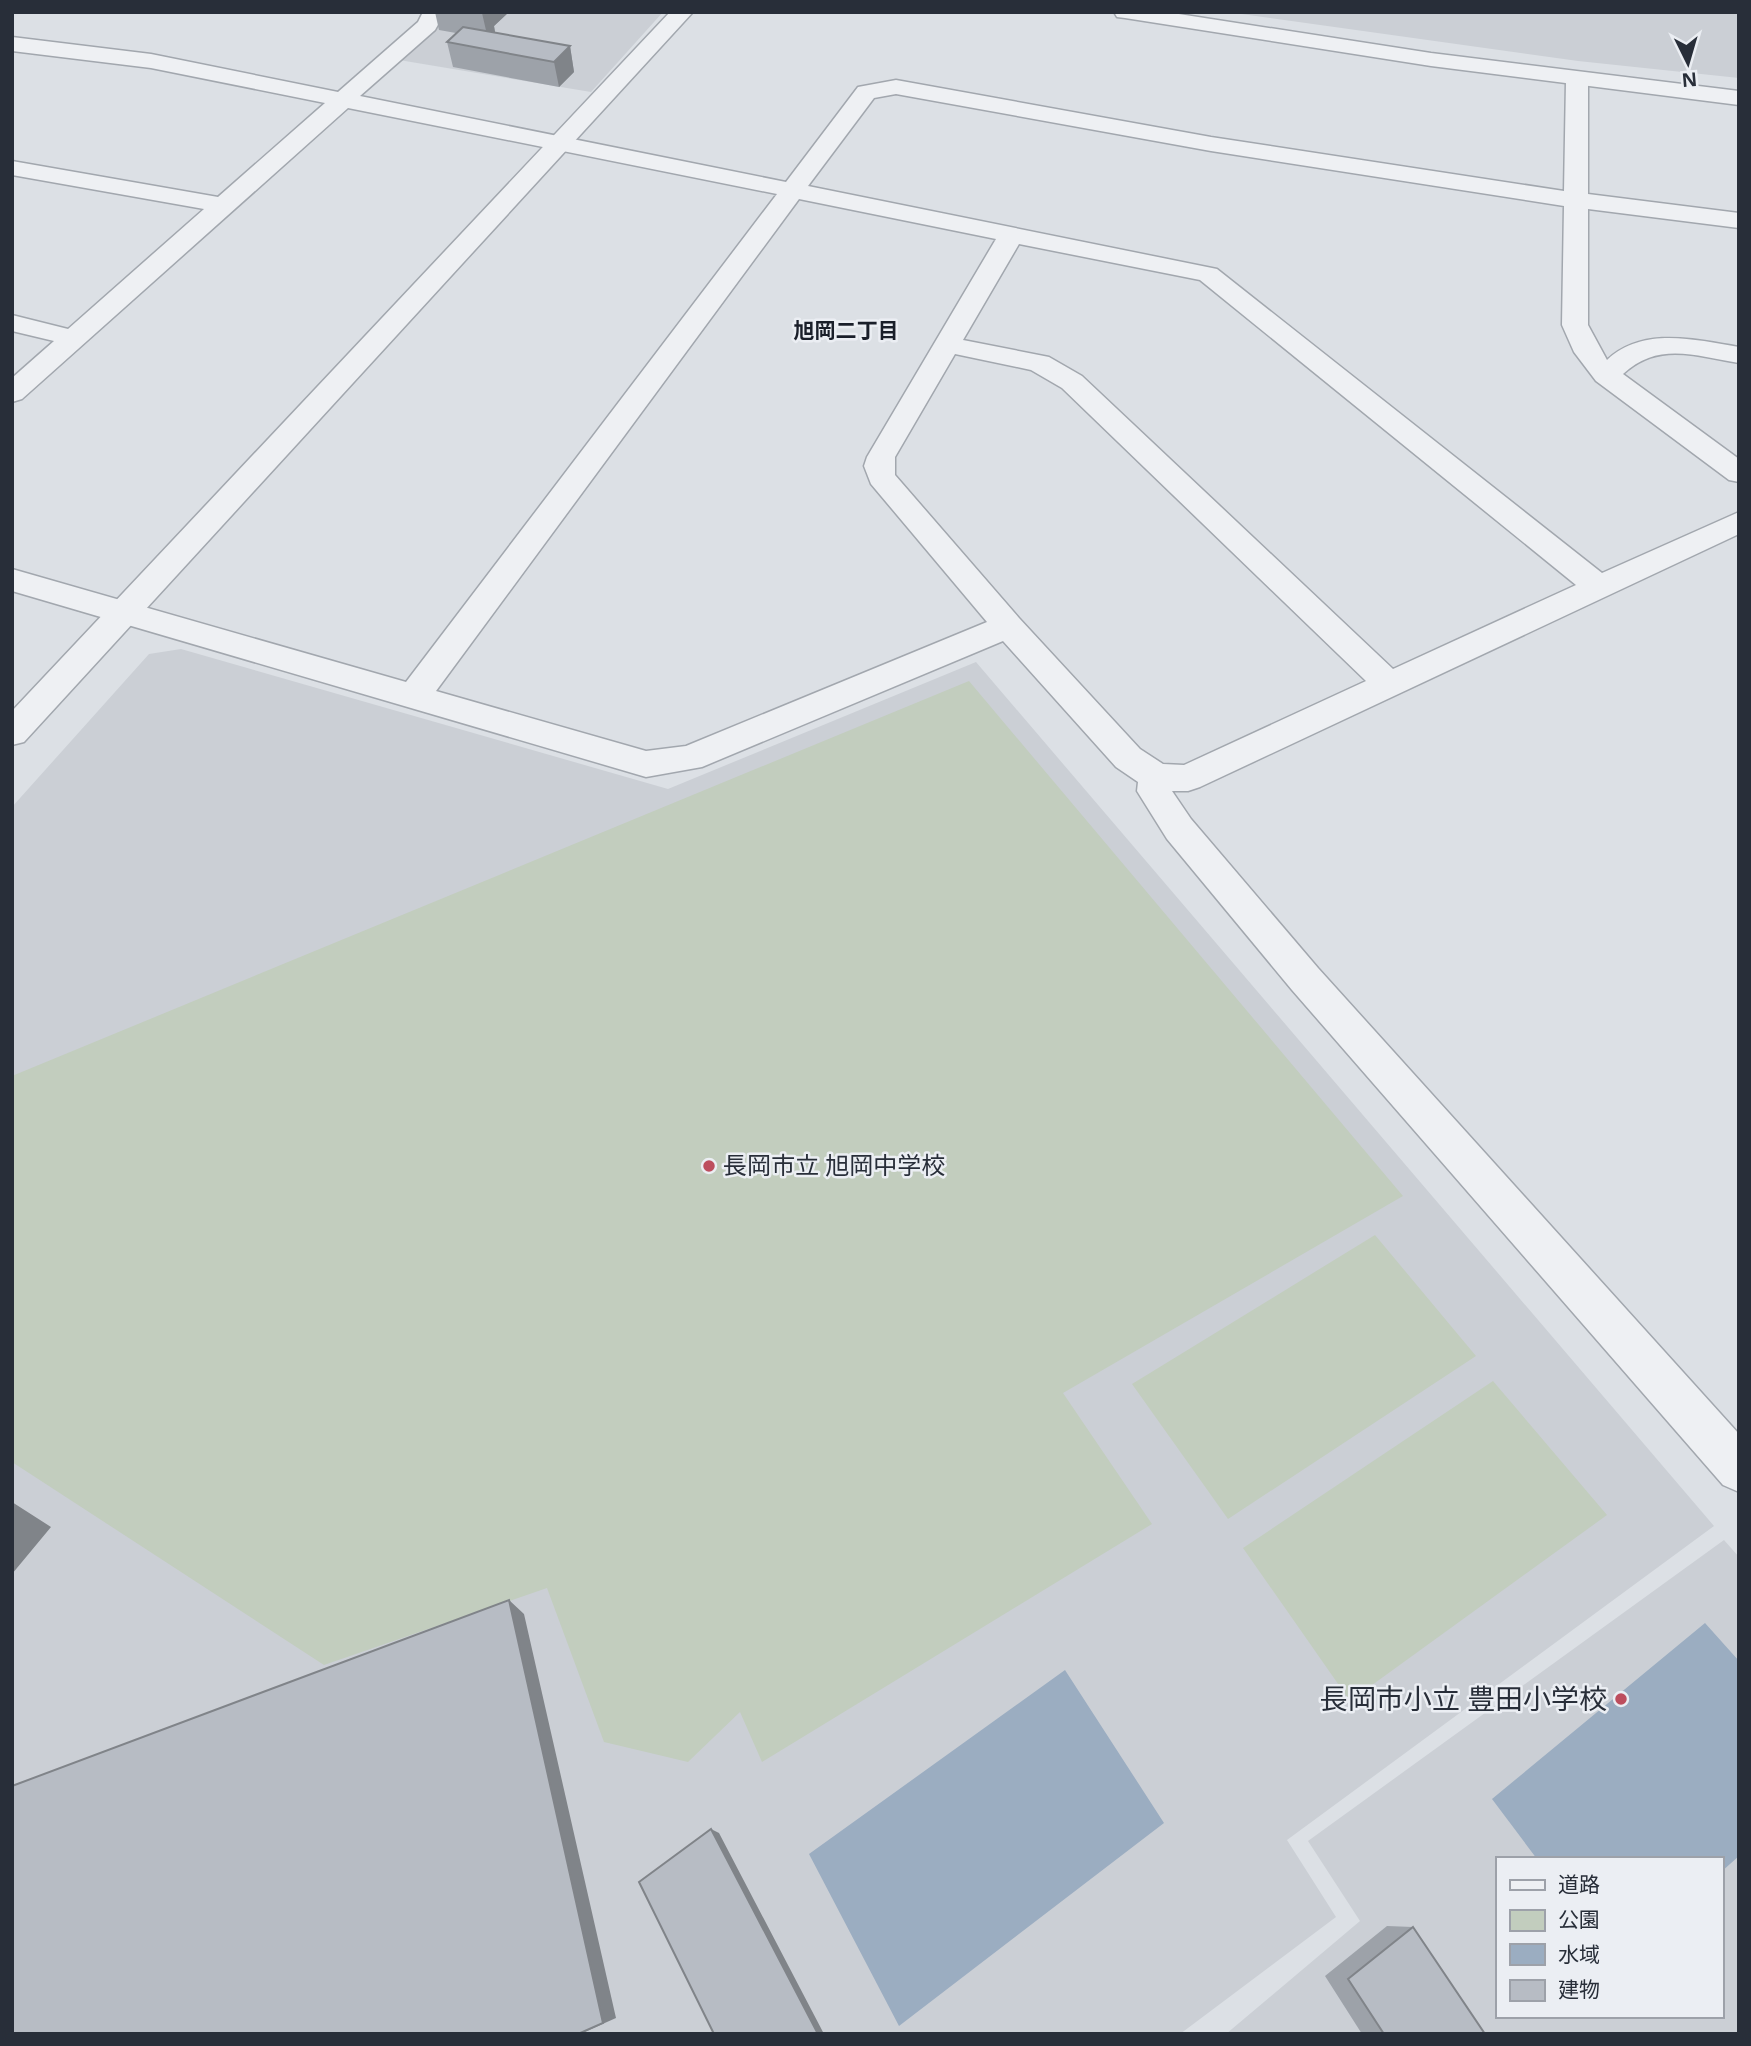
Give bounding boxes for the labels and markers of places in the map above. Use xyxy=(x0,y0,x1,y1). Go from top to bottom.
place label: 長岡市立 旭岡中学校 xyxy=(723,1148,945,1181)
marker: 長岡市立 旭岡中学校 xyxy=(701,1158,717,1174)
place label: 長岡市小立 豊田小学校 xyxy=(1320,1679,1607,1717)
marker: 長岡市小立 豊田小学校 xyxy=(1613,1691,1629,1707)

